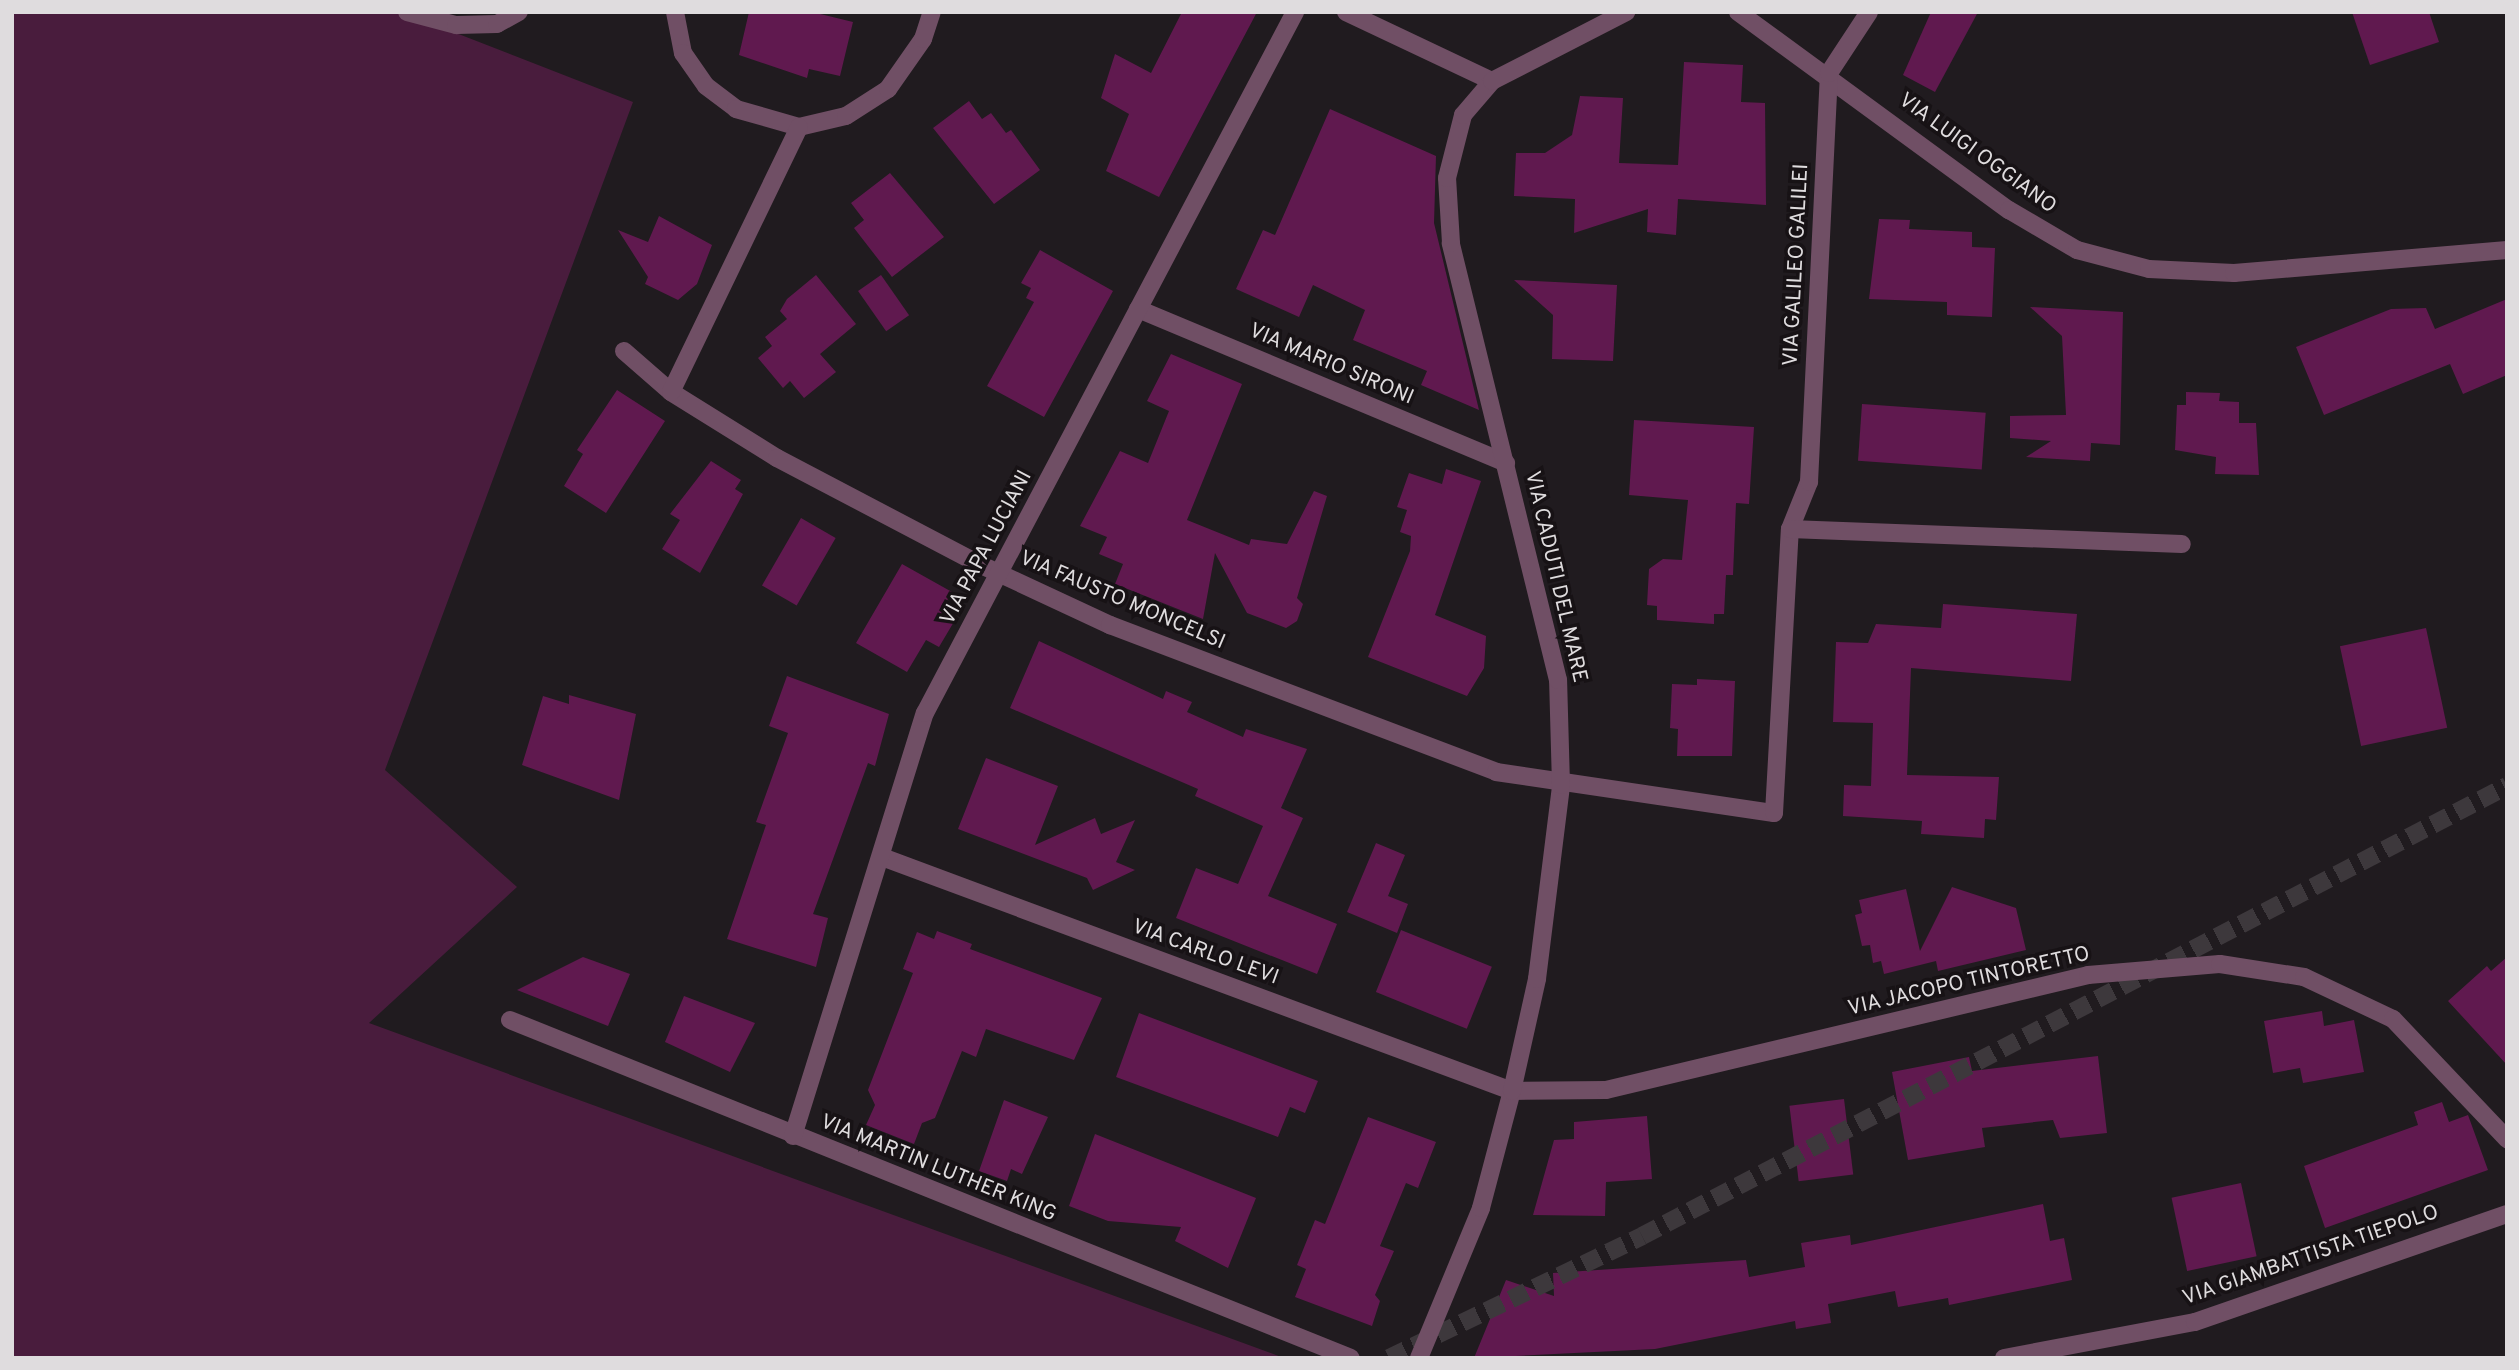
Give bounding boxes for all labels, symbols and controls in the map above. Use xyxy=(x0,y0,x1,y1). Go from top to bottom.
street label: VIA LUIGI OGGIANO xyxy=(1893,88,2061,220)
street label: VIA GALILEO GALILEI xyxy=(1779,163,1815,367)
street label: VIA MARIO SIRONI xyxy=(1245,319,1417,411)
street label: VIA PAPA LUCIANI xyxy=(935,466,1039,630)
street label: VIA CADUTI DEL MARE xyxy=(1518,468,1592,686)
street label: VIA FAUSTO MONCELSI xyxy=(1015,546,1229,656)
street label: VIA CARLO LEVI xyxy=(1128,915,1282,991)
street label: VIA JACOPO TINTORETTO xyxy=(1845,942,2093,1022)
street label: VIA MARTIN LUTHER KING xyxy=(816,1110,1060,1228)
street label: VIA GIAMBATTISTA TIEPOLO xyxy=(2178,1200,2444,1312)

